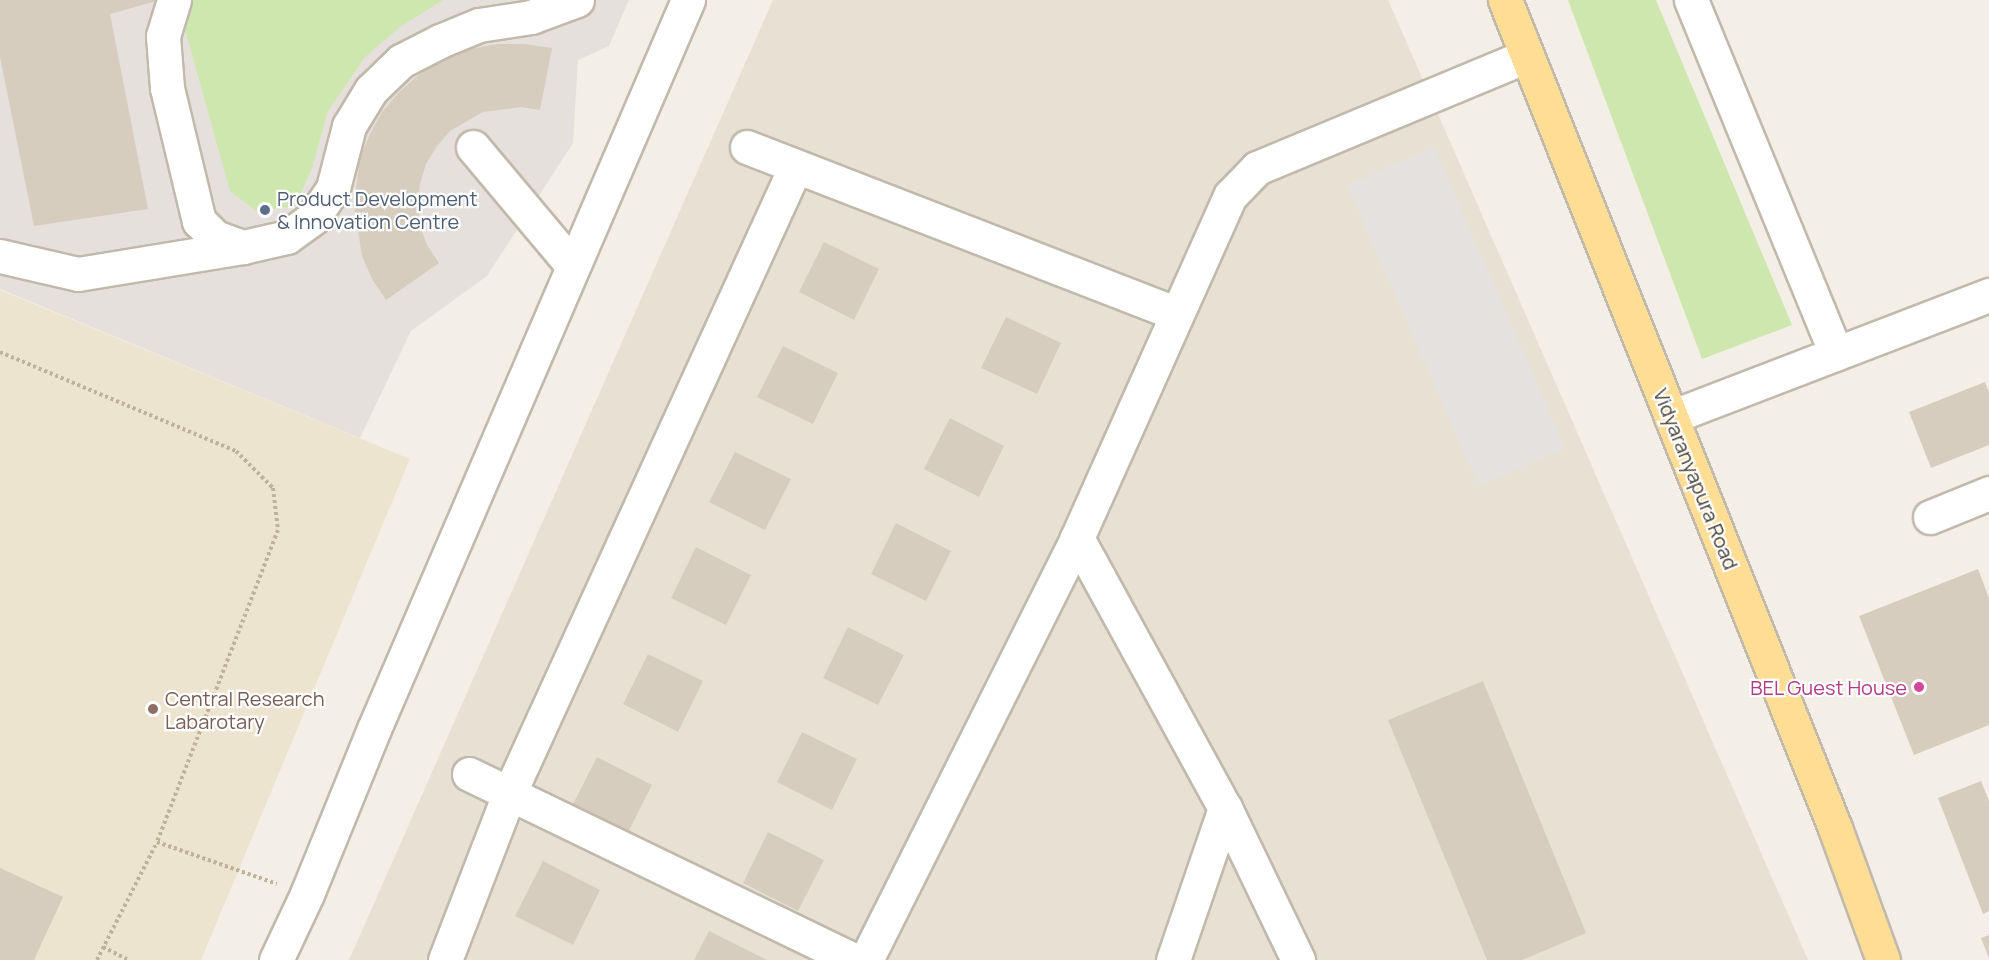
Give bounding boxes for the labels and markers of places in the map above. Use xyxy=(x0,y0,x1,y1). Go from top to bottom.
place label: Product Development & Innovation Centre xyxy=(277,186,477,233)
marker: Product Development & Innovation Centre xyxy=(258,203,272,217)
place label: BEL Guest House xyxy=(1749,675,1907,699)
marker: BEL Guest House xyxy=(1912,680,1926,694)
place label: Central Research Labarotary xyxy=(165,686,325,733)
marker: Central Research Labarotary xyxy=(146,702,160,716)

